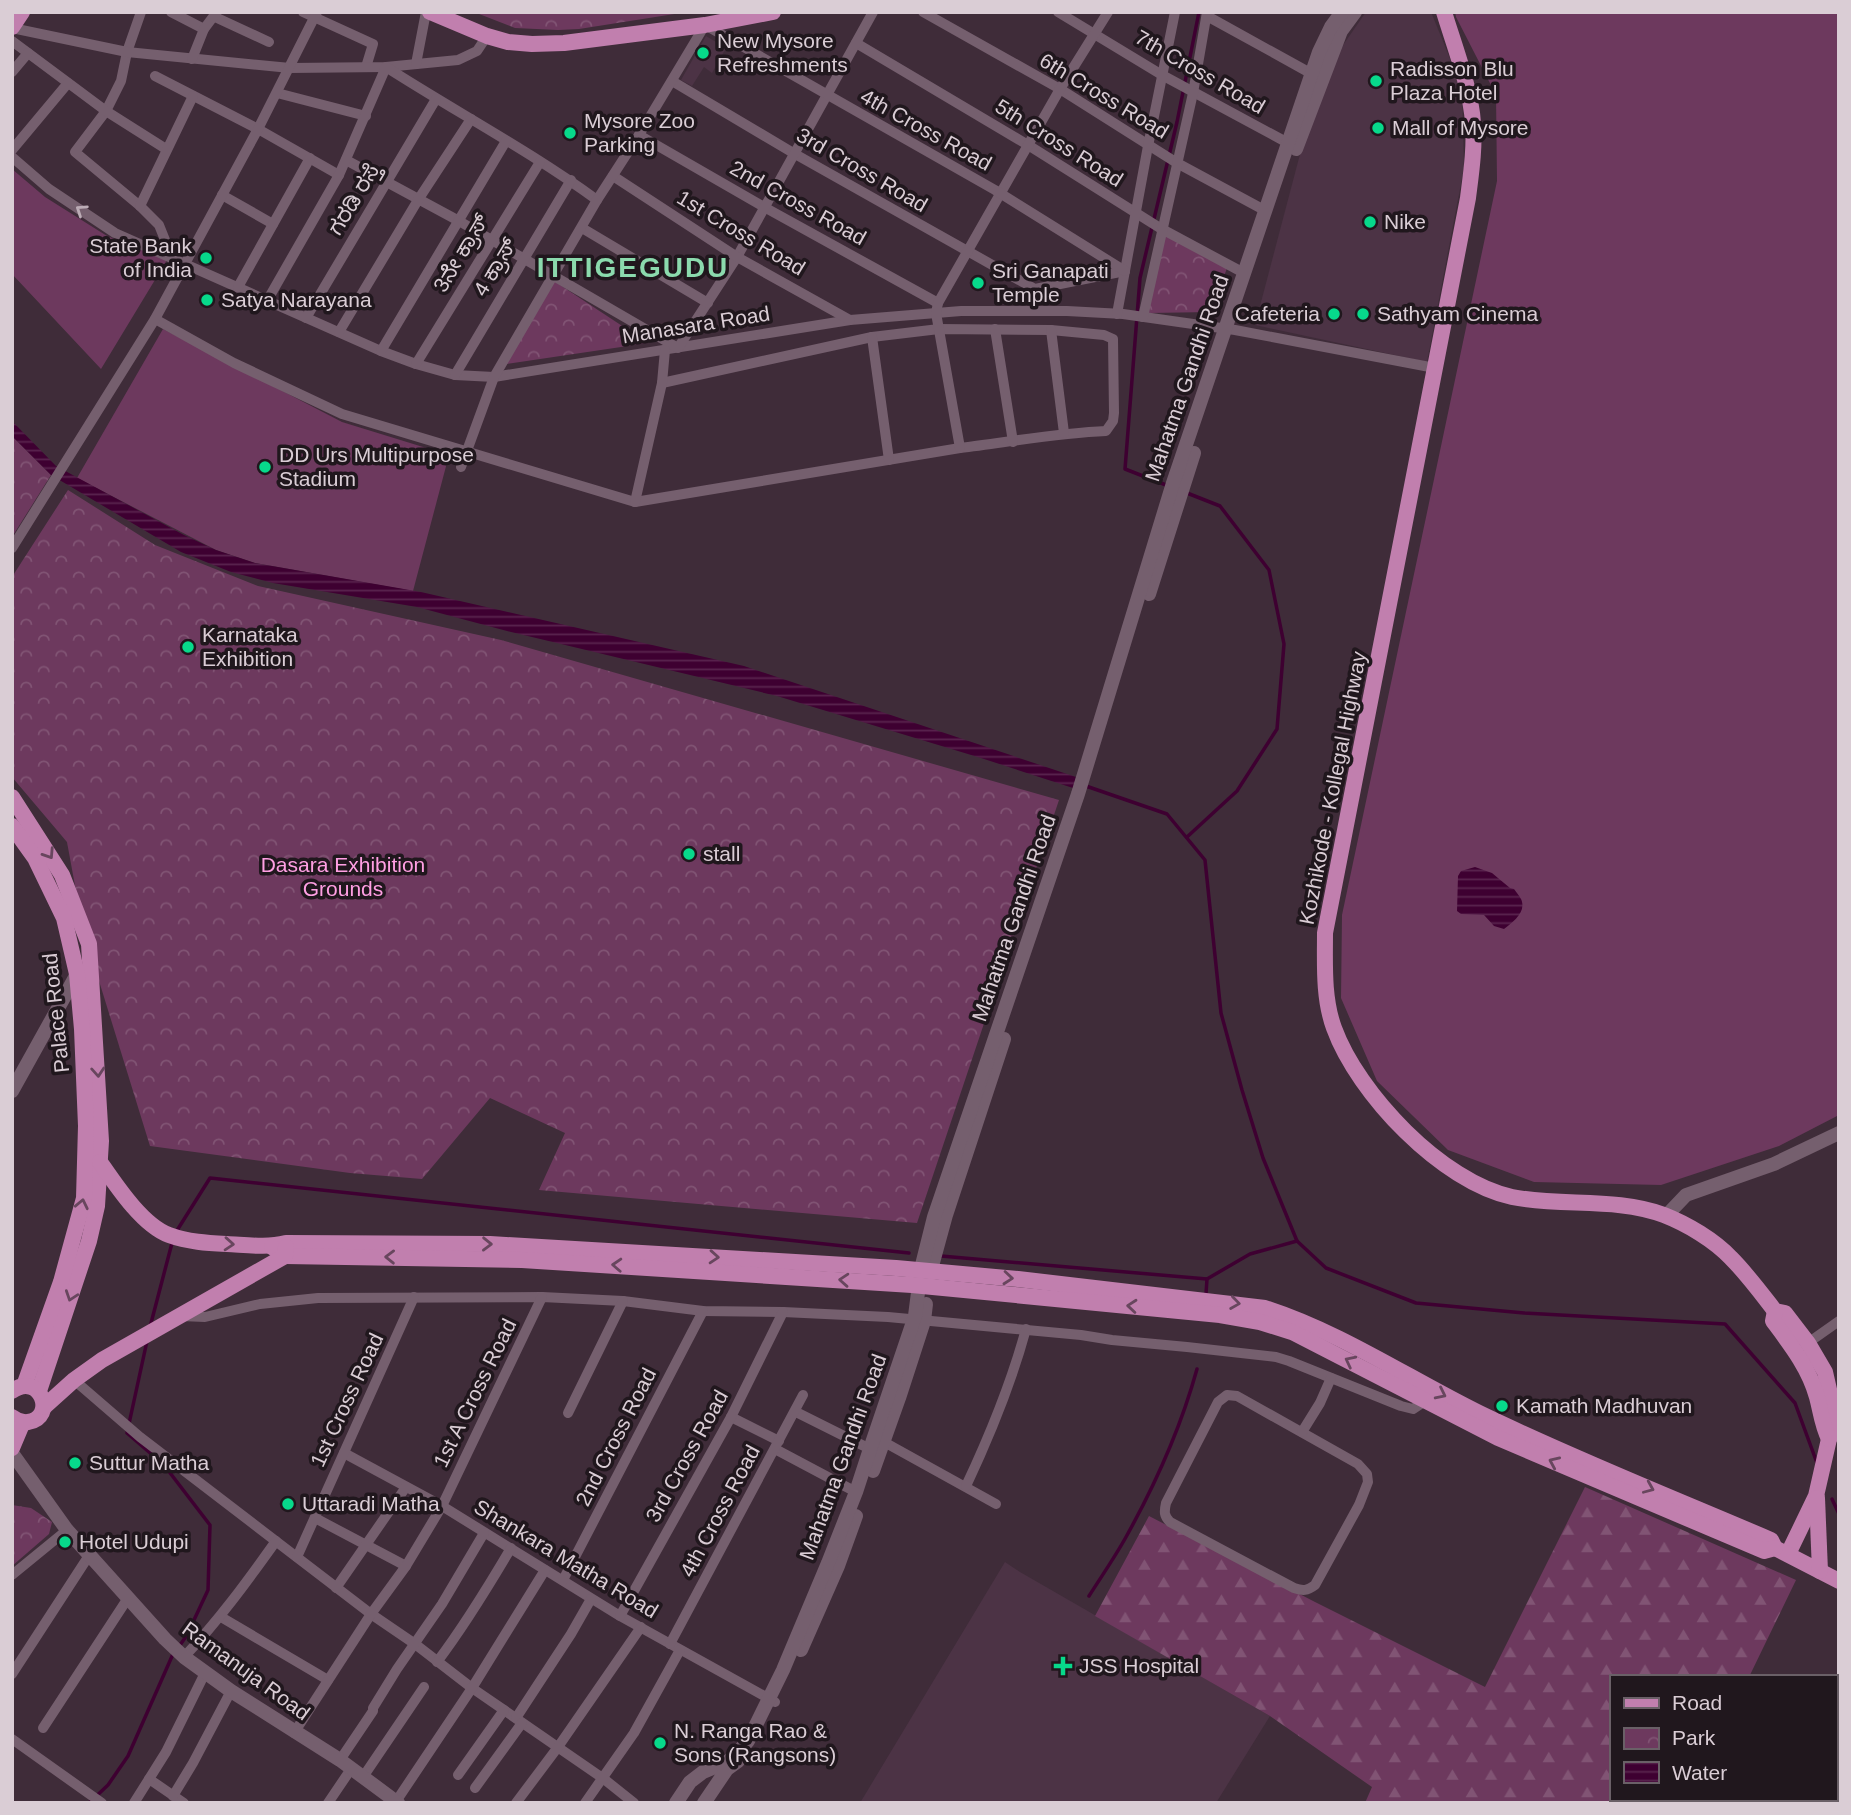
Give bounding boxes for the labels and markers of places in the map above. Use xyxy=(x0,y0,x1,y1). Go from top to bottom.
place label: New Mysore Refreshments xyxy=(717,29,848,76)
marker: New Mysore Refreshments xyxy=(695,45,711,61)
place label: Radisson Blu Plaza Hotel xyxy=(1390,57,1514,104)
marker: Radisson Blu Plaza Hotel xyxy=(1368,73,1384,89)
place label: Mysore Zoo Parking xyxy=(584,109,695,156)
place label: Mall of Mysore xyxy=(1392,116,1529,139)
marker: Mall of Mysore xyxy=(1370,120,1386,136)
marker: Mysore Zoo Parking xyxy=(562,125,578,141)
place label: Nike xyxy=(1384,210,1426,233)
marker: Nike xyxy=(1362,214,1378,230)
place label: State Bank of India xyxy=(89,234,192,281)
marker: State Bank of India xyxy=(198,250,214,266)
place label: Sri Ganapati Temple xyxy=(992,259,1109,306)
marker: Sri Ganapati Temple xyxy=(970,275,986,291)
place label: Satya Narayana xyxy=(221,288,372,311)
marker: Satya Narayana xyxy=(199,292,215,308)
place label: Cafeteria xyxy=(1235,302,1320,325)
place label: Sathyam Cinema xyxy=(1377,302,1538,325)
marker: Cafeteria xyxy=(1326,306,1342,322)
marker: Sathyam Cinema xyxy=(1355,306,1371,322)
place label: DD Urs Multipurpose Stadium xyxy=(279,443,474,490)
marker: DD Urs Multipurpose Stadium xyxy=(257,459,273,475)
place label: Karnataka Exhibition xyxy=(202,623,298,670)
marker: Karnataka Exhibition xyxy=(180,639,196,655)
place label: stall xyxy=(703,842,740,865)
marker: stall xyxy=(681,846,697,862)
place label: Kamath Madhuvan xyxy=(1516,1394,1692,1417)
marker: Kamath Madhuvan xyxy=(1494,1398,1510,1414)
place label: Suttur Matha xyxy=(89,1451,210,1474)
marker: Suttur Matha xyxy=(67,1455,83,1471)
place label: Uttaradi Matha xyxy=(302,1492,440,1515)
marker: Uttaradi Matha xyxy=(280,1496,296,1512)
place label: Hotel Udupi xyxy=(79,1530,189,1553)
marker: Hotel Udupi xyxy=(57,1534,73,1550)
place label: JSS Hospital xyxy=(1079,1654,1199,1677)
marker: JSS Hospital xyxy=(1053,1656,1073,1676)
place label: N. Ranga Rao & Sons (Rangsons) xyxy=(674,1719,836,1766)
marker: N. Ranga Rao & Sons (Rangsons) xyxy=(652,1735,668,1751)

